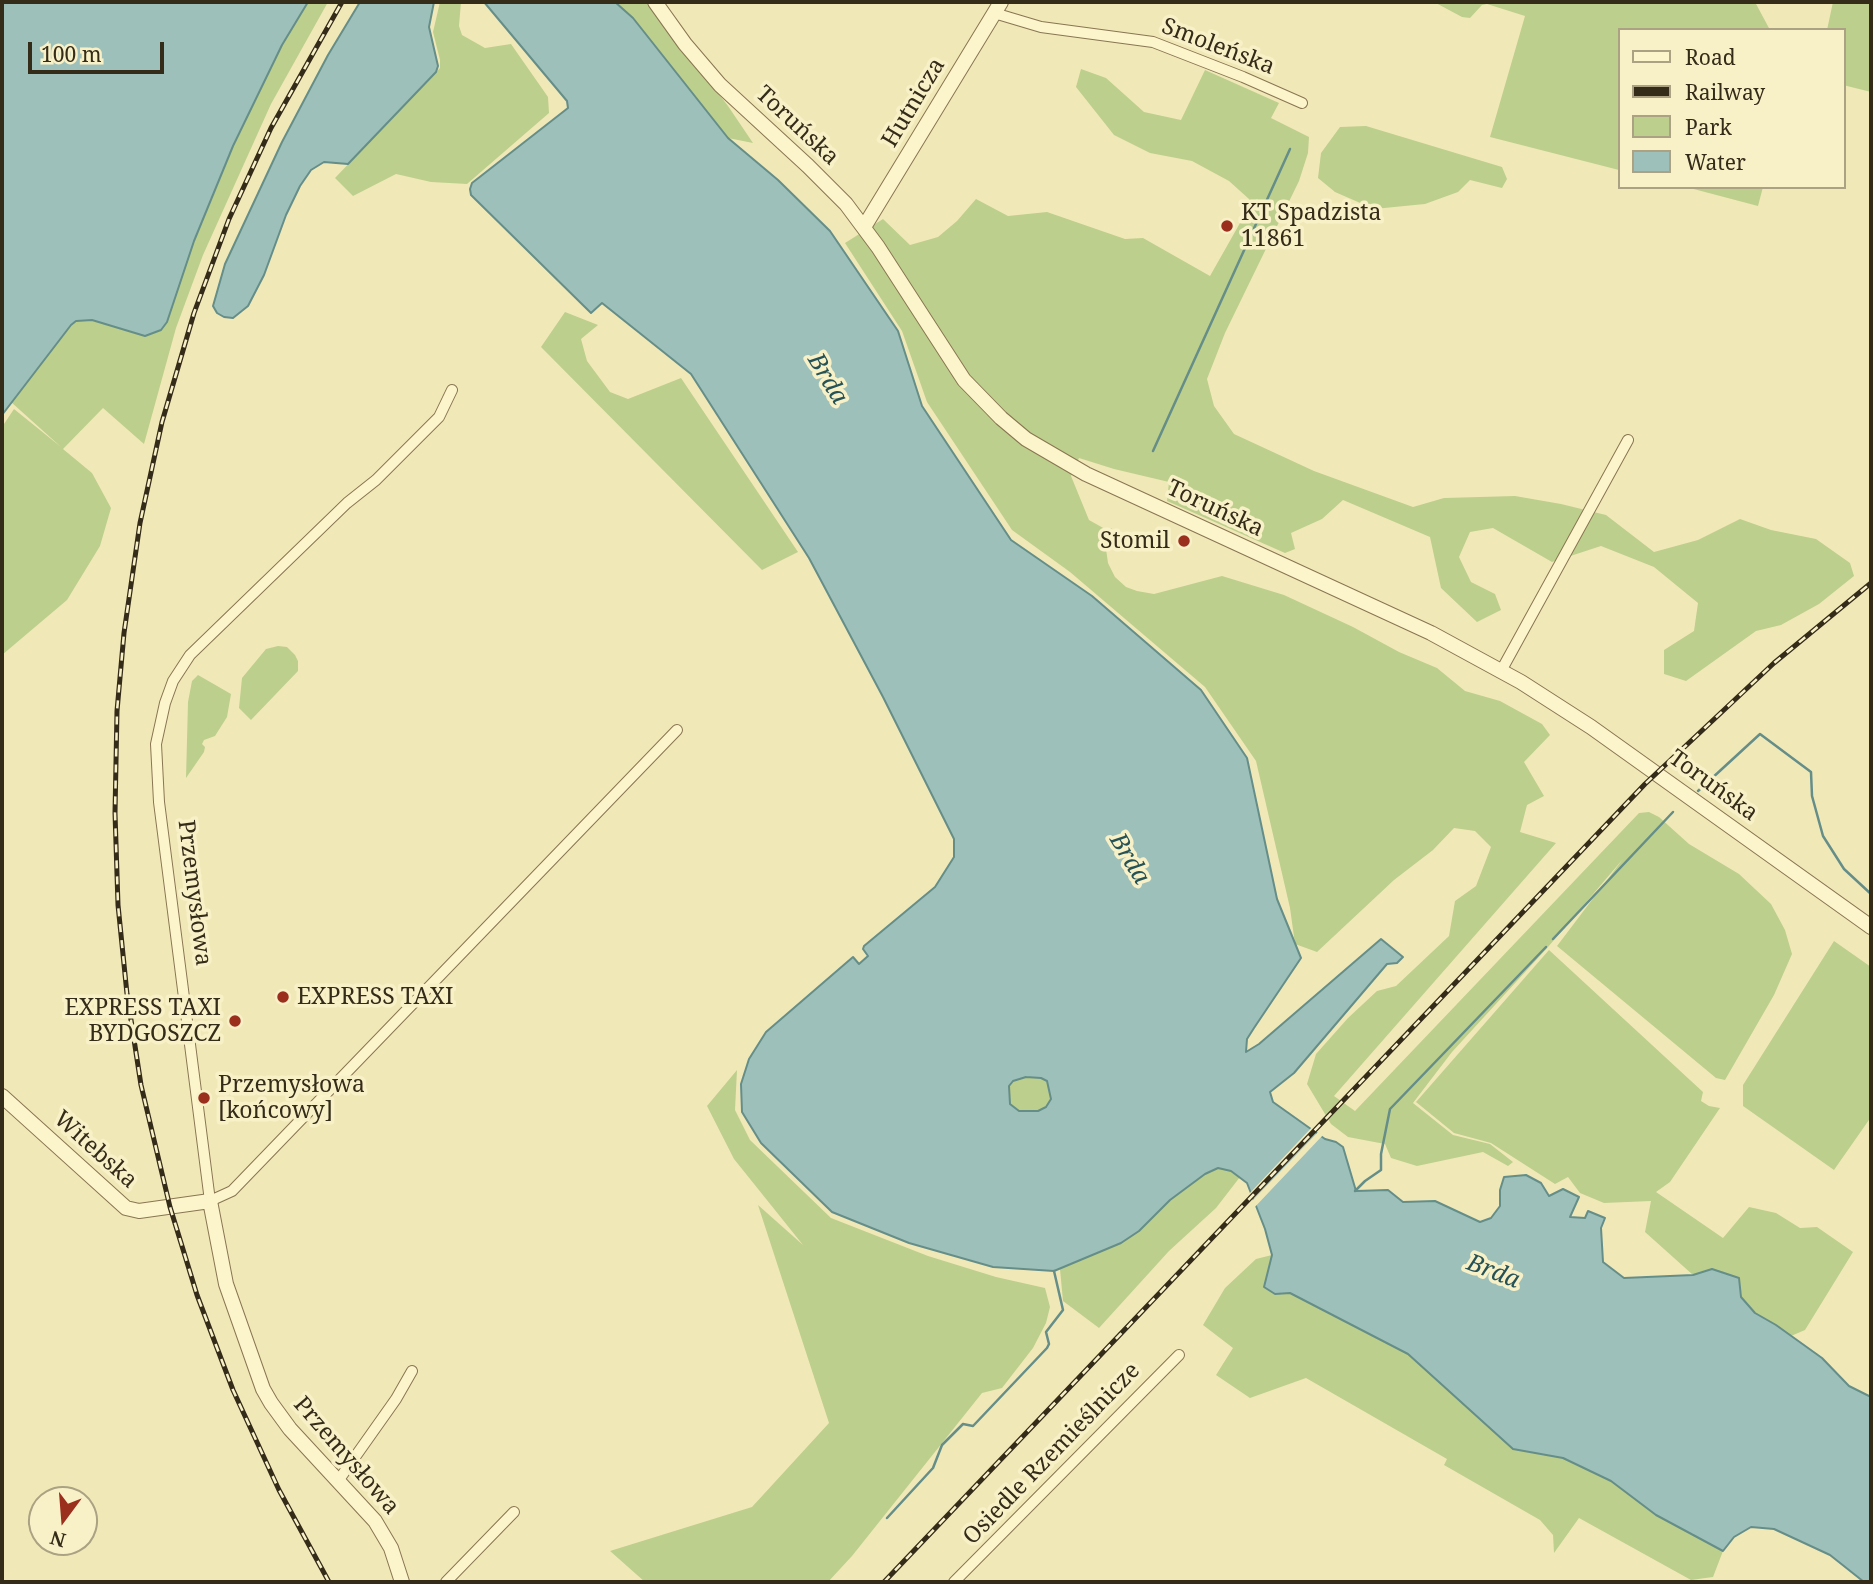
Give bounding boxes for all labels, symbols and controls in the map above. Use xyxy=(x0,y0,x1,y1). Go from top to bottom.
street label: Smoleńska xyxy=(1158,13,1278,81)
scale bar xyxy=(32,28,168,72)
legend xyxy=(1618,28,1845,189)
text: 100 m xyxy=(41,40,102,68)
text: Road xyxy=(1685,43,1736,71)
street label: Hutnicza xyxy=(877,53,951,153)
text: Railway xyxy=(1685,78,1765,106)
street label: Toruńska xyxy=(750,81,844,171)
text: Park xyxy=(1685,113,1732,141)
text: Water xyxy=(1685,148,1746,176)
place label: KT Spadzista 11861 xyxy=(1241,199,1381,253)
marker: KT Spadzista 11861 xyxy=(1219,218,1235,234)
water label: Brda xyxy=(801,348,853,410)
street label: Toruńska xyxy=(1162,475,1268,543)
place label: Stomil xyxy=(1100,527,1170,555)
marker: Stomil xyxy=(1176,533,1192,549)
street label: Toruńska xyxy=(1663,744,1763,828)
street label: Przemysłowa xyxy=(171,818,217,968)
water label: Brda xyxy=(1103,828,1155,890)
place label: EXPRESS TAXI xyxy=(297,983,453,1011)
marker: EXPRESS TAXI xyxy=(275,989,291,1005)
place label: EXPRESS TAXI BYDGOSZCZ xyxy=(65,994,221,1048)
marker: EXPRESS TAXI BYDGOSZCZ xyxy=(227,1013,243,1029)
place label: Przemysłowa [końcowy] xyxy=(218,1071,365,1125)
marker: Przemysłowa [końcowy] xyxy=(196,1090,212,1106)
street label: Witebska xyxy=(48,1105,142,1195)
water label: Brda xyxy=(1463,1249,1523,1295)
street label: Osiedle Rzemieślnicze xyxy=(958,1357,1146,1551)
street label: Przemysłowa xyxy=(287,1392,405,1520)
north arrow xyxy=(28,1486,98,1556)
text: N xyxy=(47,1525,69,1554)

